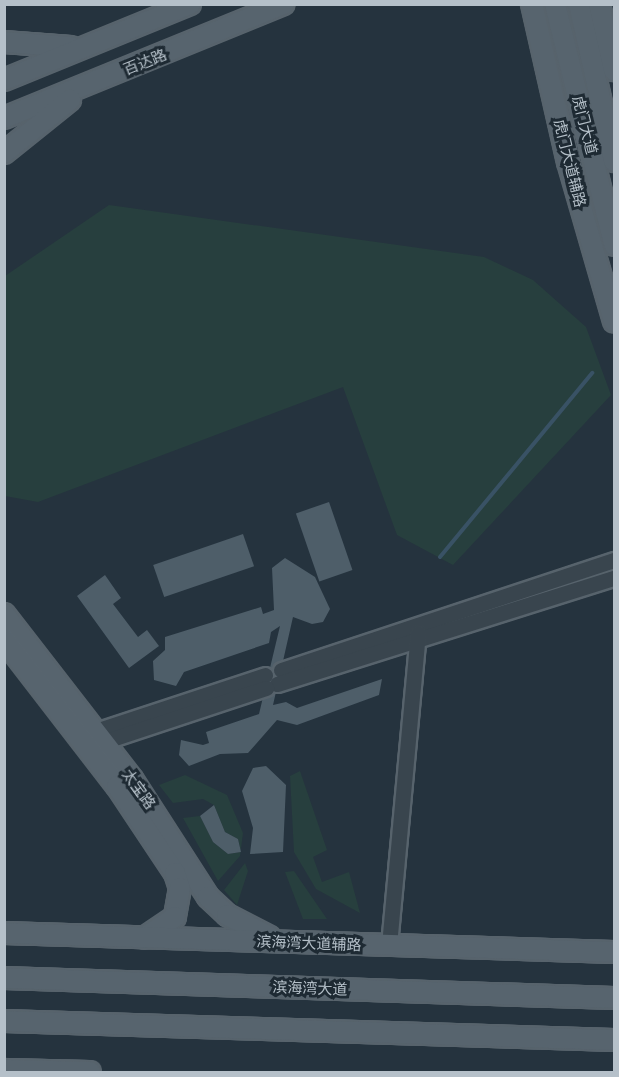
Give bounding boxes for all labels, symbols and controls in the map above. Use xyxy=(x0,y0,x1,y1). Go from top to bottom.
street label: 百达路 xyxy=(121,45,169,79)
street label: 虎门大道 xyxy=(569,94,601,156)
street label: 虎门大道辅路 xyxy=(550,117,590,209)
street label: 太宝路 xyxy=(118,766,160,812)
street label: 滨海湾大道辅路 xyxy=(256,932,362,954)
street label: 滨海湾大道 xyxy=(272,978,348,998)

